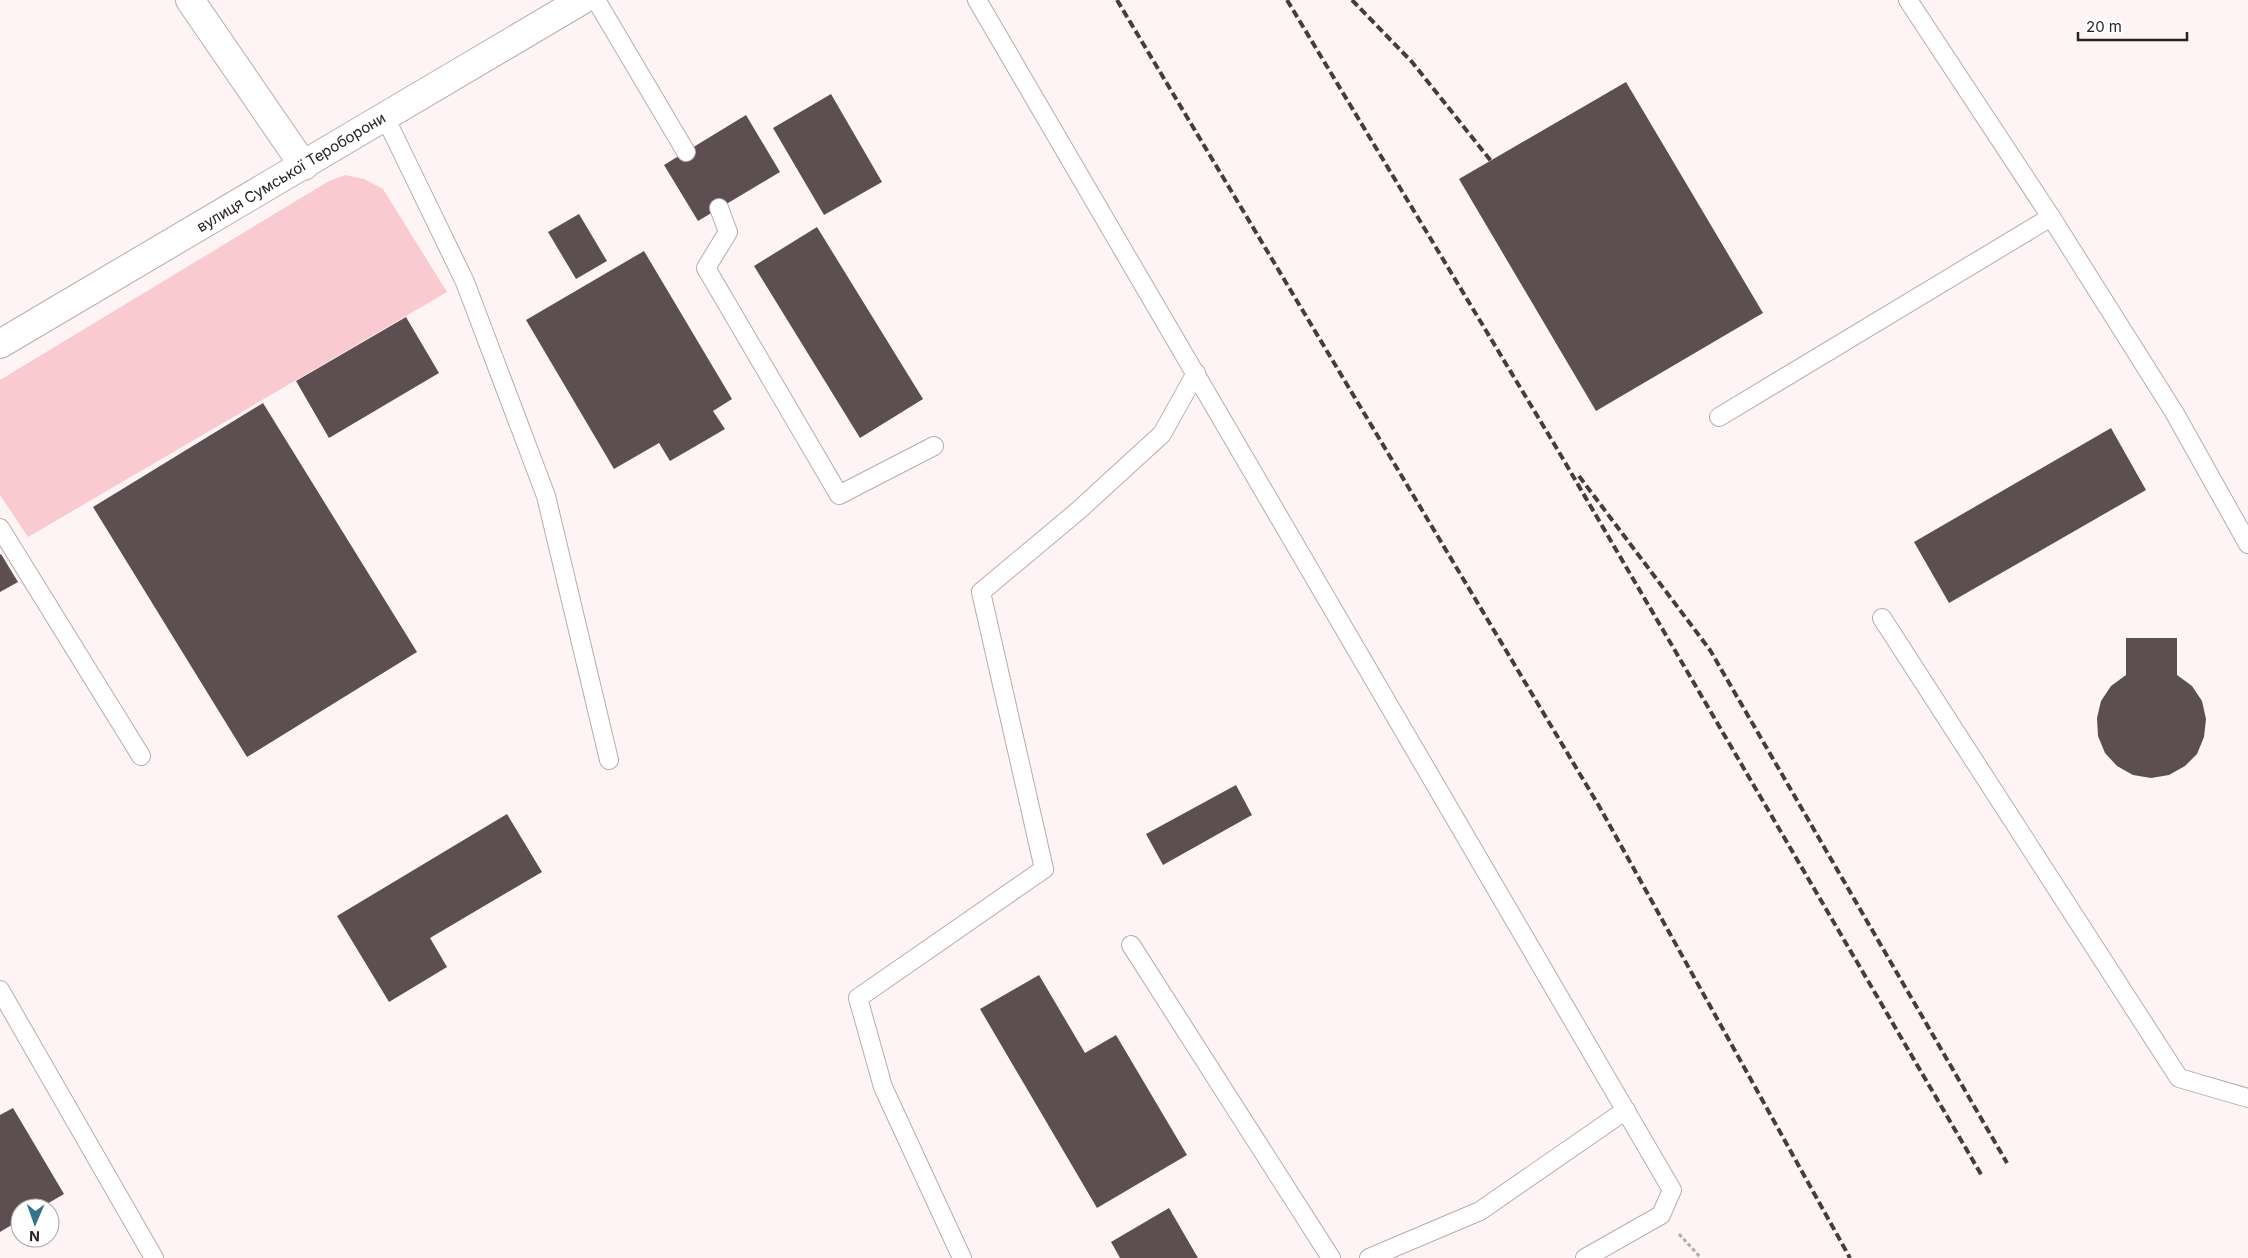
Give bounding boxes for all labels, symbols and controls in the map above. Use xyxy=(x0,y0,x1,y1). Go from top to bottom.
scale bar xyxy=(2078,10,2187,42)
text: 20 m xyxy=(2086,17,2122,36)
street label: вулиця Сумської Тероборони xyxy=(193,108,389,236)
north arrow xyxy=(10,1198,60,1248)
text: N xyxy=(29,1228,40,1245)

